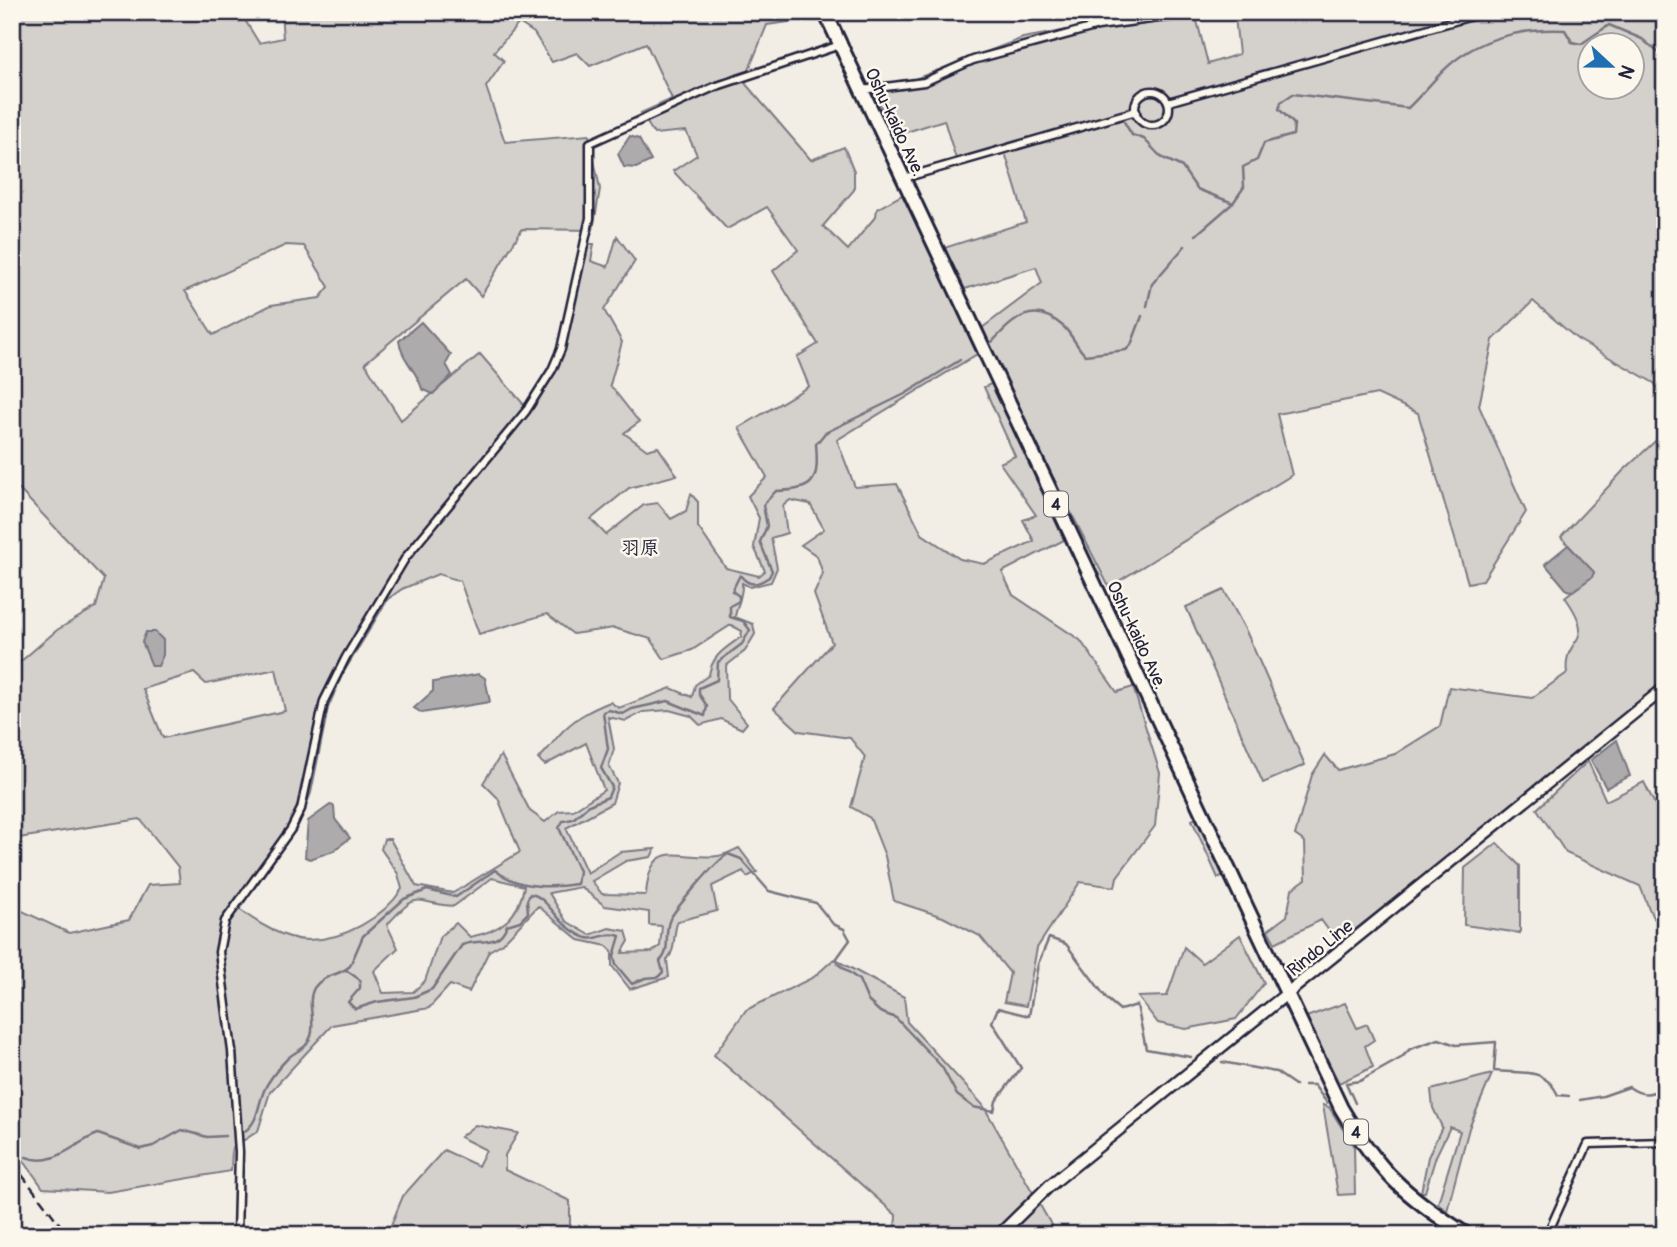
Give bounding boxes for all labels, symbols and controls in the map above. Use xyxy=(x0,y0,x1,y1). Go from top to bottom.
north arrow xyxy=(1576,32,1646,102)
text: N xyxy=(1612,62,1639,83)
street label: Oshu-kaido Ave. xyxy=(859,64,930,180)
road number: 4 xyxy=(1044,491,1068,516)
district label: 羽原 xyxy=(621,536,659,560)
street label: Oshu-kaido Ave. xyxy=(1101,577,1172,693)
street label: Rindo Line xyxy=(1283,915,1358,982)
road number: 4 xyxy=(1344,1120,1368,1144)

